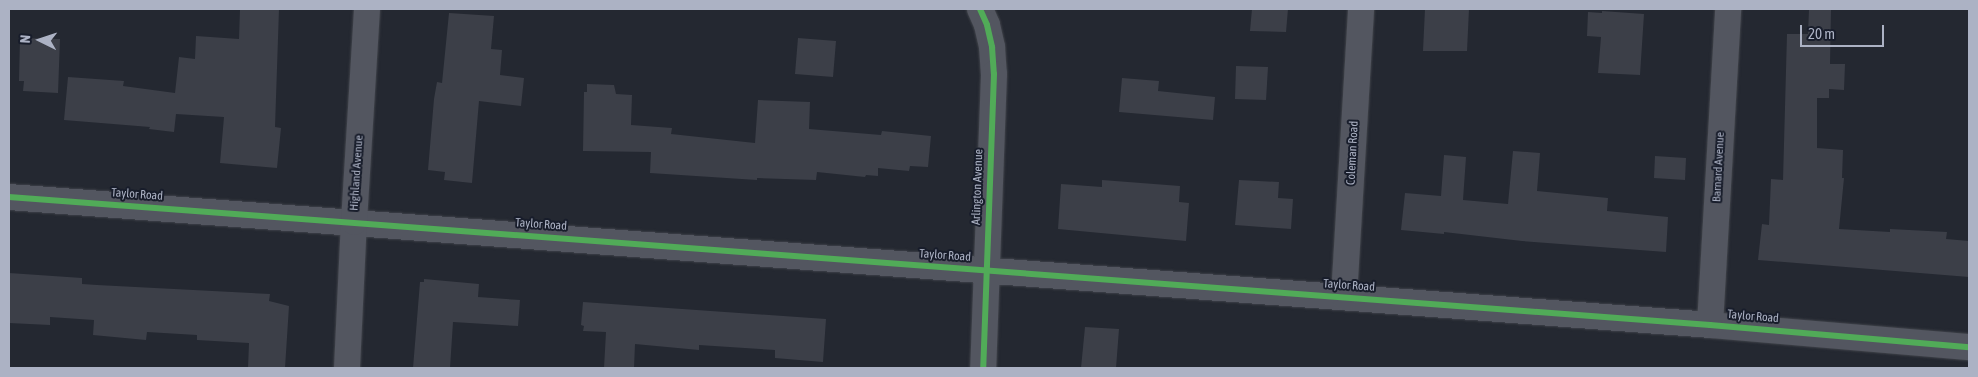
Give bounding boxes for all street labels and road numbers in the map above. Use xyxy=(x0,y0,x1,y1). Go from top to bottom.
street label: Coleman Road xyxy=(1344,121,1362,185)
street label: Barnard Avenue xyxy=(1710,132,1728,202)
street label: Highland Avenue xyxy=(347,135,367,211)
street label: Arlington Avenue xyxy=(969,149,987,225)
street label: Taylor Road xyxy=(111,186,163,204)
street label: Taylor Road xyxy=(515,216,567,234)
street label: Taylor Road xyxy=(919,247,971,265)
street label: Taylor Road xyxy=(1323,277,1375,295)
street label: Taylor Road xyxy=(1727,308,1779,326)

